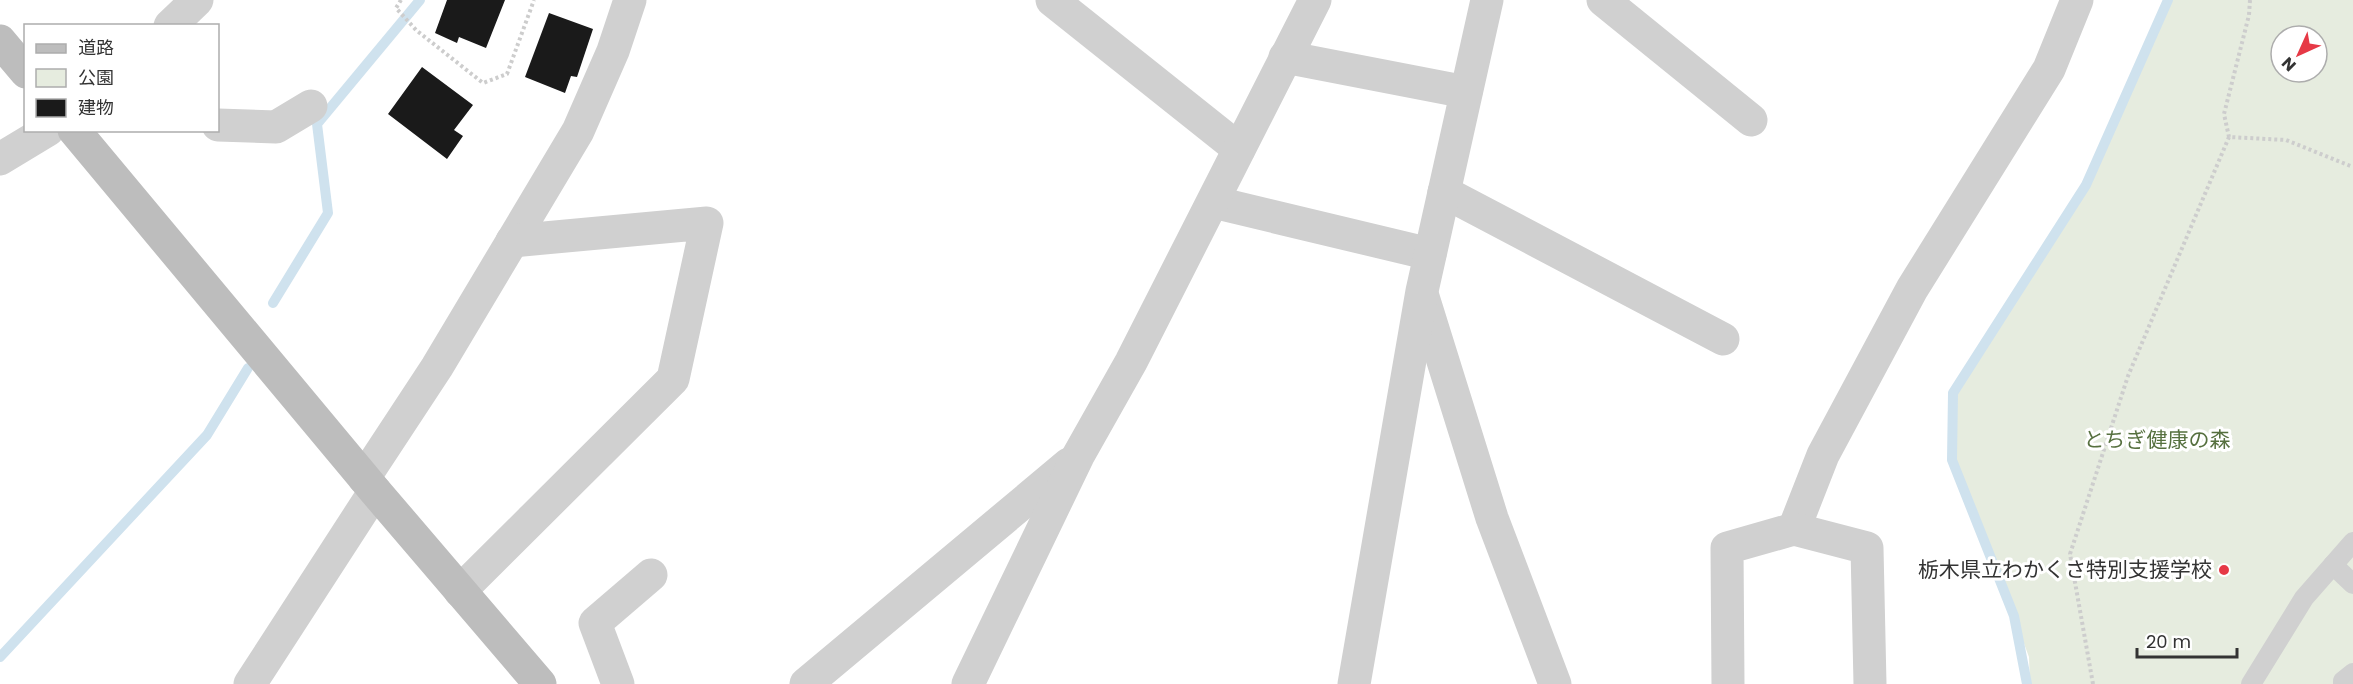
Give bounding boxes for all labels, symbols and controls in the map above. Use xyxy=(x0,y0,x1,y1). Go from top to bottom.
legend xyxy=(24,24,219,132)
north arrow xyxy=(2269,24,2329,84)
text: 道路 xyxy=(78,35,114,60)
text: N xyxy=(2276,52,2301,77)
text: 公園 xyxy=(78,65,114,90)
text: 建物 xyxy=(78,95,114,120)
park label: とちぎ健康の森 xyxy=(2084,425,2231,454)
place label: 栃木県立わかくさ特別支援学校 xyxy=(1918,555,2212,584)
marker: 栃木県立わかくさ特別支援学校 xyxy=(2217,563,2231,577)
scale bar xyxy=(2137,621,2238,659)
text: 20 m xyxy=(2146,629,2191,654)

